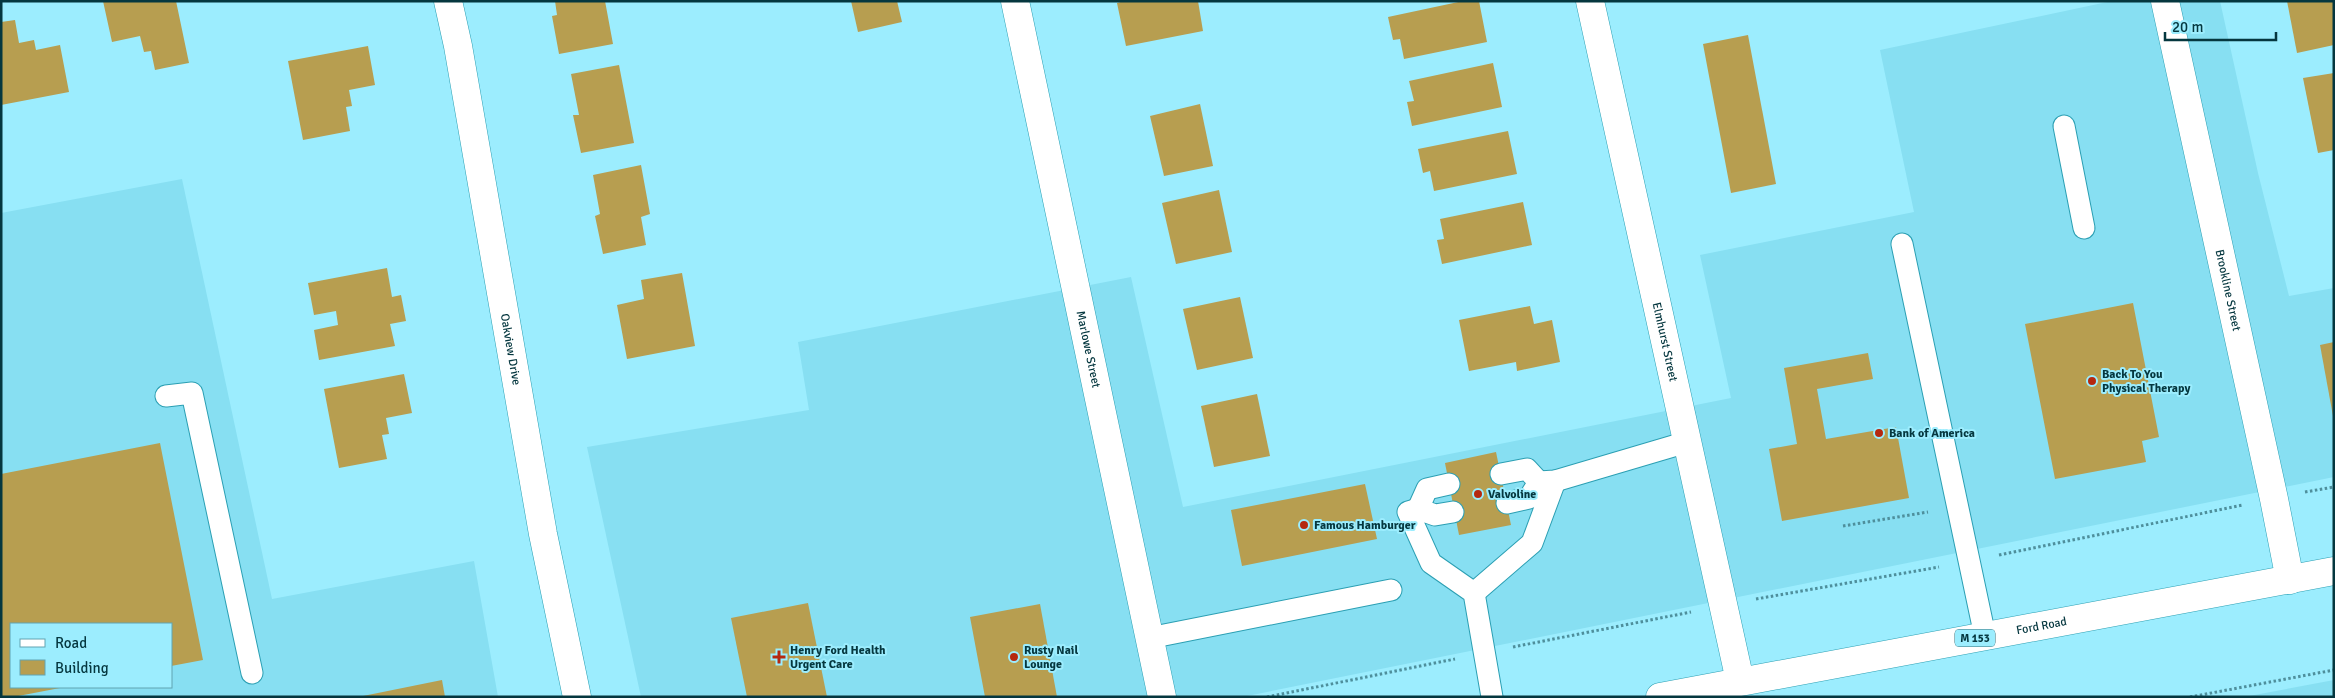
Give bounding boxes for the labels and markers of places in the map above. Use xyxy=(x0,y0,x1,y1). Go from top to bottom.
place label: Back To You Physical Therapy xyxy=(2102,367,2190,396)
marker: Back To You Physical Therapy xyxy=(2086,375,2098,387)
place label: Bank of America xyxy=(1889,426,1975,441)
marker: Bank of America xyxy=(1873,427,1885,439)
place label: Valvoline xyxy=(1488,487,1536,502)
marker: Valvoline xyxy=(1472,488,1484,500)
place label: Famous Hamburger xyxy=(1314,518,1416,533)
marker: Famous Hamburger xyxy=(1298,519,1310,531)
place label: Henry Ford Health Urgent Care xyxy=(790,643,886,672)
place label: Rusty Nail Lounge xyxy=(1024,643,1078,672)
marker: Henry Ford Health Urgent Care xyxy=(772,650,786,664)
marker: Rusty Nail Lounge xyxy=(1008,651,1020,663)

